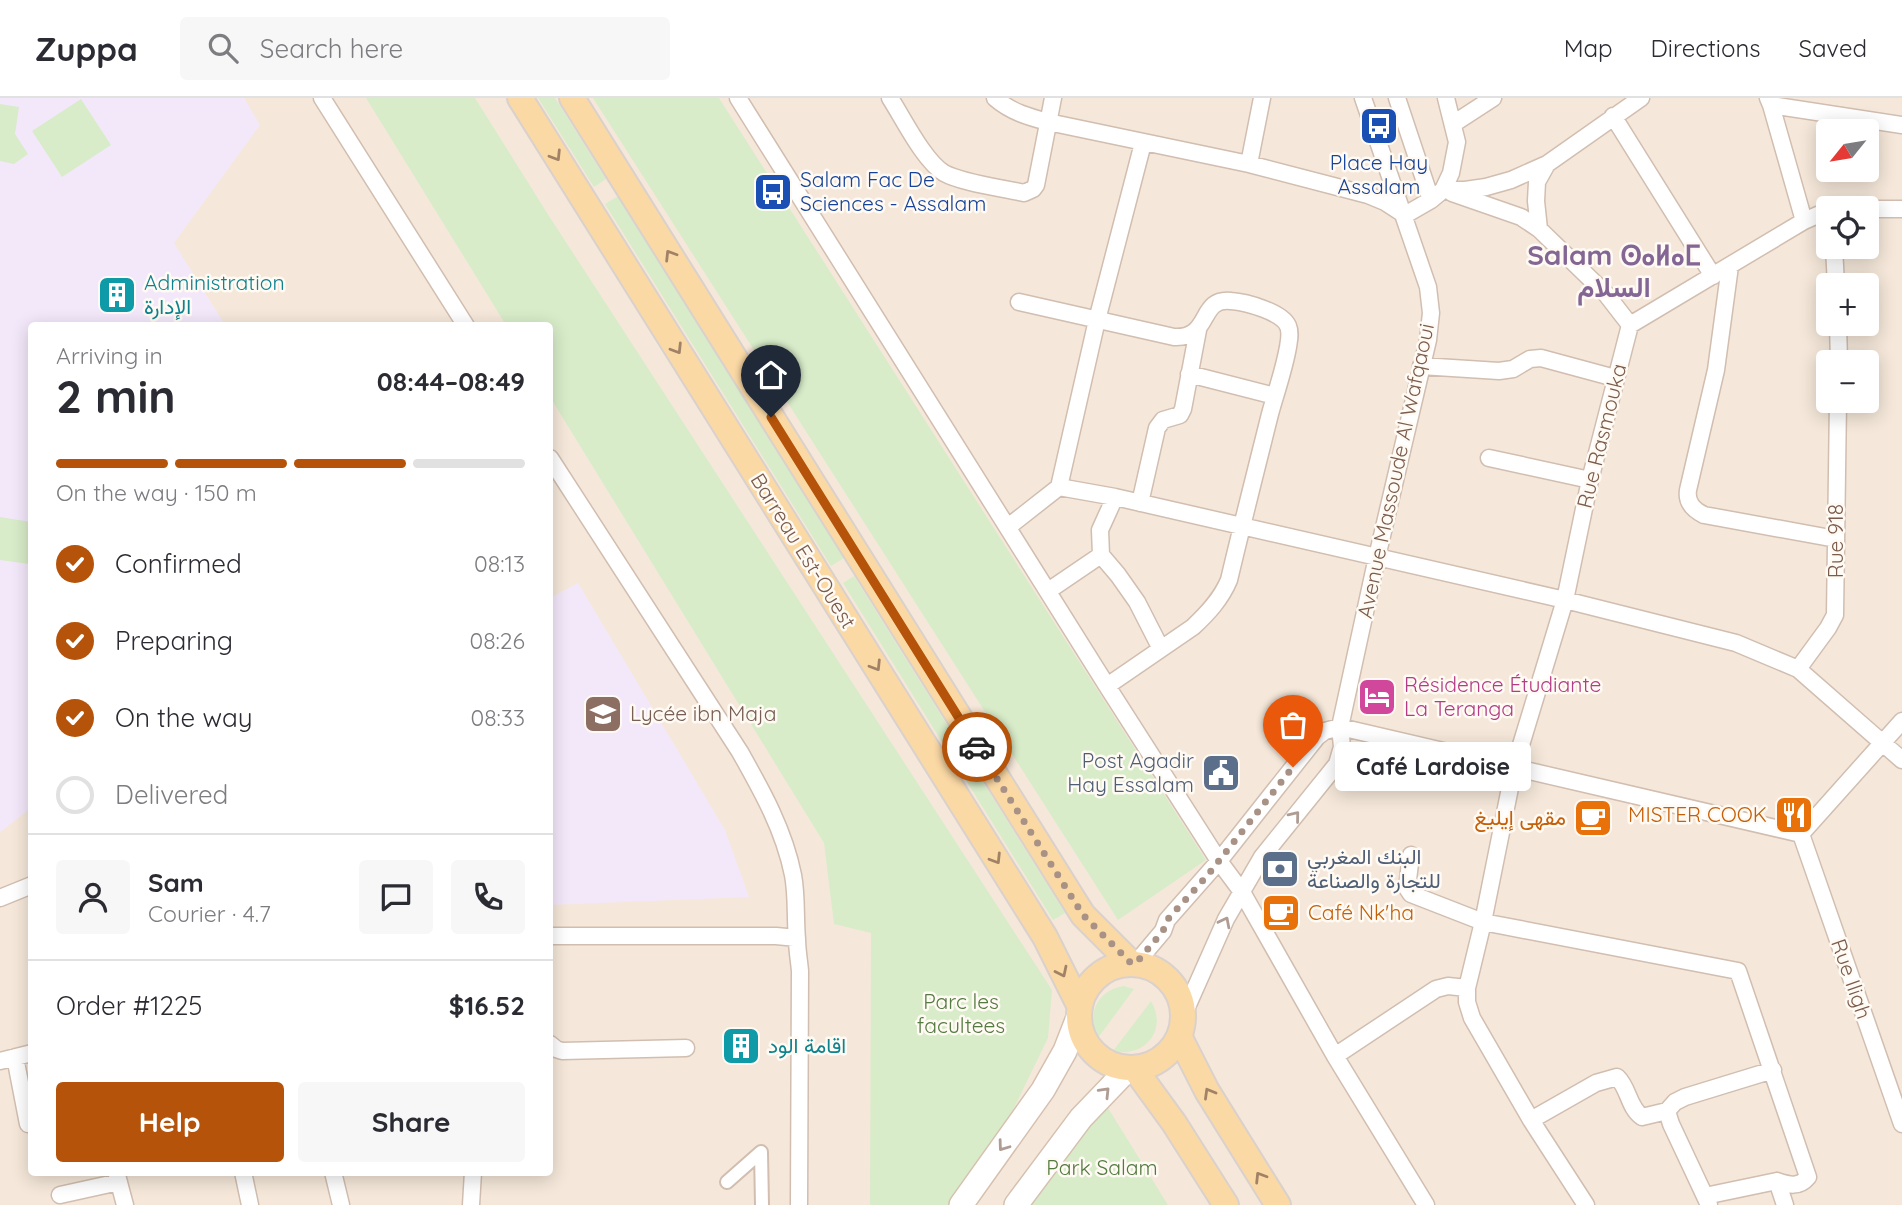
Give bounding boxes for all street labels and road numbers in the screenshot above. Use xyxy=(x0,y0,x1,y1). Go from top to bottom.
street label: Avenue Massoude Al Wafqaoui xyxy=(1351,321,1439,621)
street label: Rue Rasmouka xyxy=(1571,361,1632,511)
street label: Barreau Est-Ouest xyxy=(746,468,862,633)
street label: Rue 918 xyxy=(1822,504,1848,578)
street label: Rue Iligh xyxy=(1826,935,1878,1022)

